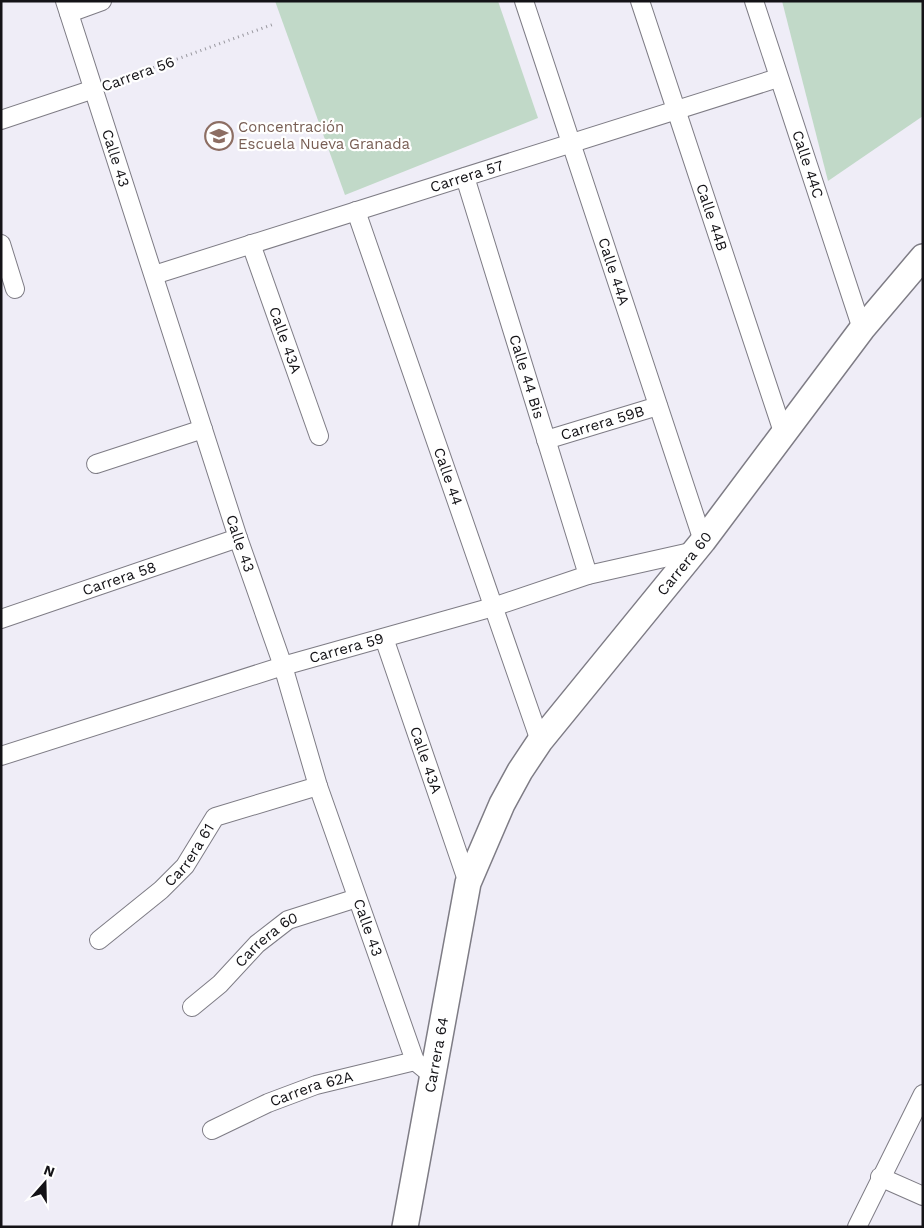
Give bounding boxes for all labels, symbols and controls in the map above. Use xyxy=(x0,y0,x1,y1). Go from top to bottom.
street label: Carrera 56 xyxy=(99,52,177,96)
place label: Concentración Escuela Nueva Granada xyxy=(238,118,411,153)
school or university icon: Concentración Escuela Nueva Granada xyxy=(204,121,234,151)
street label: Calle 43 xyxy=(98,127,133,189)
street label: Calle 44C xyxy=(788,128,827,201)
street label: Carrera 57 xyxy=(428,156,506,196)
street label: Calle 44B xyxy=(692,181,731,253)
street label: Calle 44A xyxy=(594,235,633,308)
street label: Calle 43A xyxy=(265,304,305,376)
street label: Calle 44 Bis xyxy=(505,332,548,421)
street label: Carrera 59B xyxy=(558,402,646,444)
street label: Calle 44 xyxy=(430,445,467,508)
street label: Calle 43 xyxy=(222,512,258,575)
street label: Carrera 60 xyxy=(653,528,716,599)
street label: Carrera 58 xyxy=(80,558,158,599)
street label: Carrera 59 xyxy=(307,629,386,667)
street label: Calle 43A xyxy=(406,724,446,796)
street label: Carrera 61 xyxy=(161,820,218,890)
street label: Calle 43 xyxy=(350,896,386,959)
street label: Carrera 60 xyxy=(231,908,300,971)
street label: Carrera 64 xyxy=(421,1015,452,1094)
street label: Carrera 62A xyxy=(267,1067,355,1111)
north arrow xyxy=(20,1158,70,1208)
text: N xyxy=(42,1161,57,1180)

